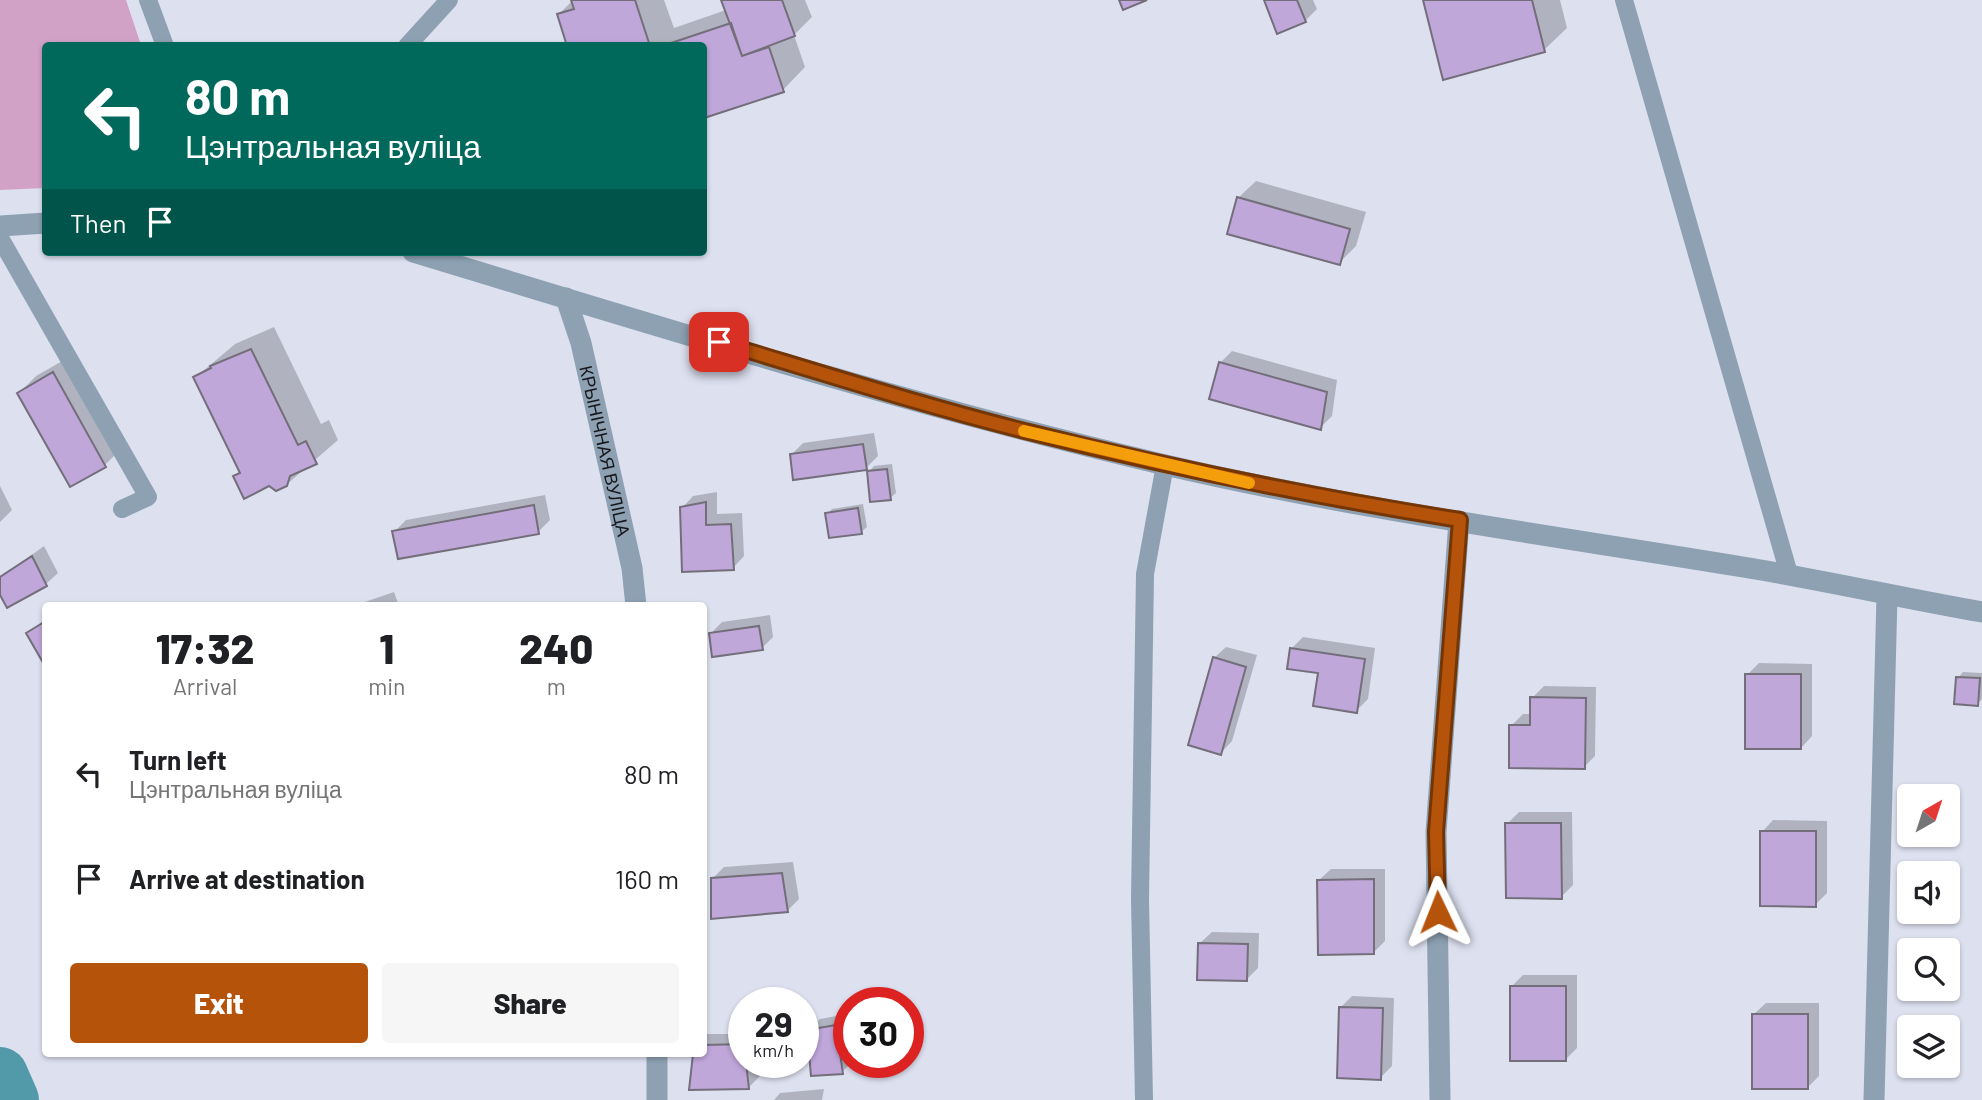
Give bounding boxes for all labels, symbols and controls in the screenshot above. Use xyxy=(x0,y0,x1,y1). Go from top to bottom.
text: 80 m xyxy=(185,66,290,125)
icon: left xyxy=(70,70,161,161)
text: Цэнтральная вуліца xyxy=(185,126,481,164)
icon: arrive xyxy=(141,203,179,241)
text: Then xyxy=(70,207,127,238)
pin xyxy=(689,312,749,372)
icon: arrive xyxy=(700,323,738,361)
street label: КРЫНІЧНАЯ ВУЛІЦА xyxy=(575,363,635,538)
text: 17:32 xyxy=(156,622,254,672)
text: 1 xyxy=(379,622,394,672)
text: 240 xyxy=(519,622,593,672)
text: Arrival xyxy=(173,672,237,700)
text: min xyxy=(368,672,405,700)
text: m xyxy=(547,672,566,700)
text: Turn left xyxy=(129,744,227,775)
icon: left xyxy=(70,755,108,793)
text: 80 m xyxy=(624,758,679,789)
text: Цэнтральная вуліца xyxy=(129,775,342,803)
north arrow xyxy=(1897,784,1960,847)
map controls xyxy=(1897,784,1960,1078)
icon: arrive xyxy=(70,860,108,898)
button: sound xyxy=(1897,861,1960,924)
text: Arrive at destination xyxy=(129,863,365,894)
text: 160 m xyxy=(615,863,679,894)
position arrow xyxy=(1401,875,1475,949)
button: search xyxy=(1897,938,1960,1001)
button: Exit xyxy=(70,963,368,1043)
button: Share xyxy=(382,963,679,1043)
speed limit sign: 30 xyxy=(833,987,924,1078)
text: 29 xyxy=(754,1002,793,1044)
button: layers xyxy=(1897,1015,1960,1078)
text: km/h xyxy=(753,1039,794,1061)

